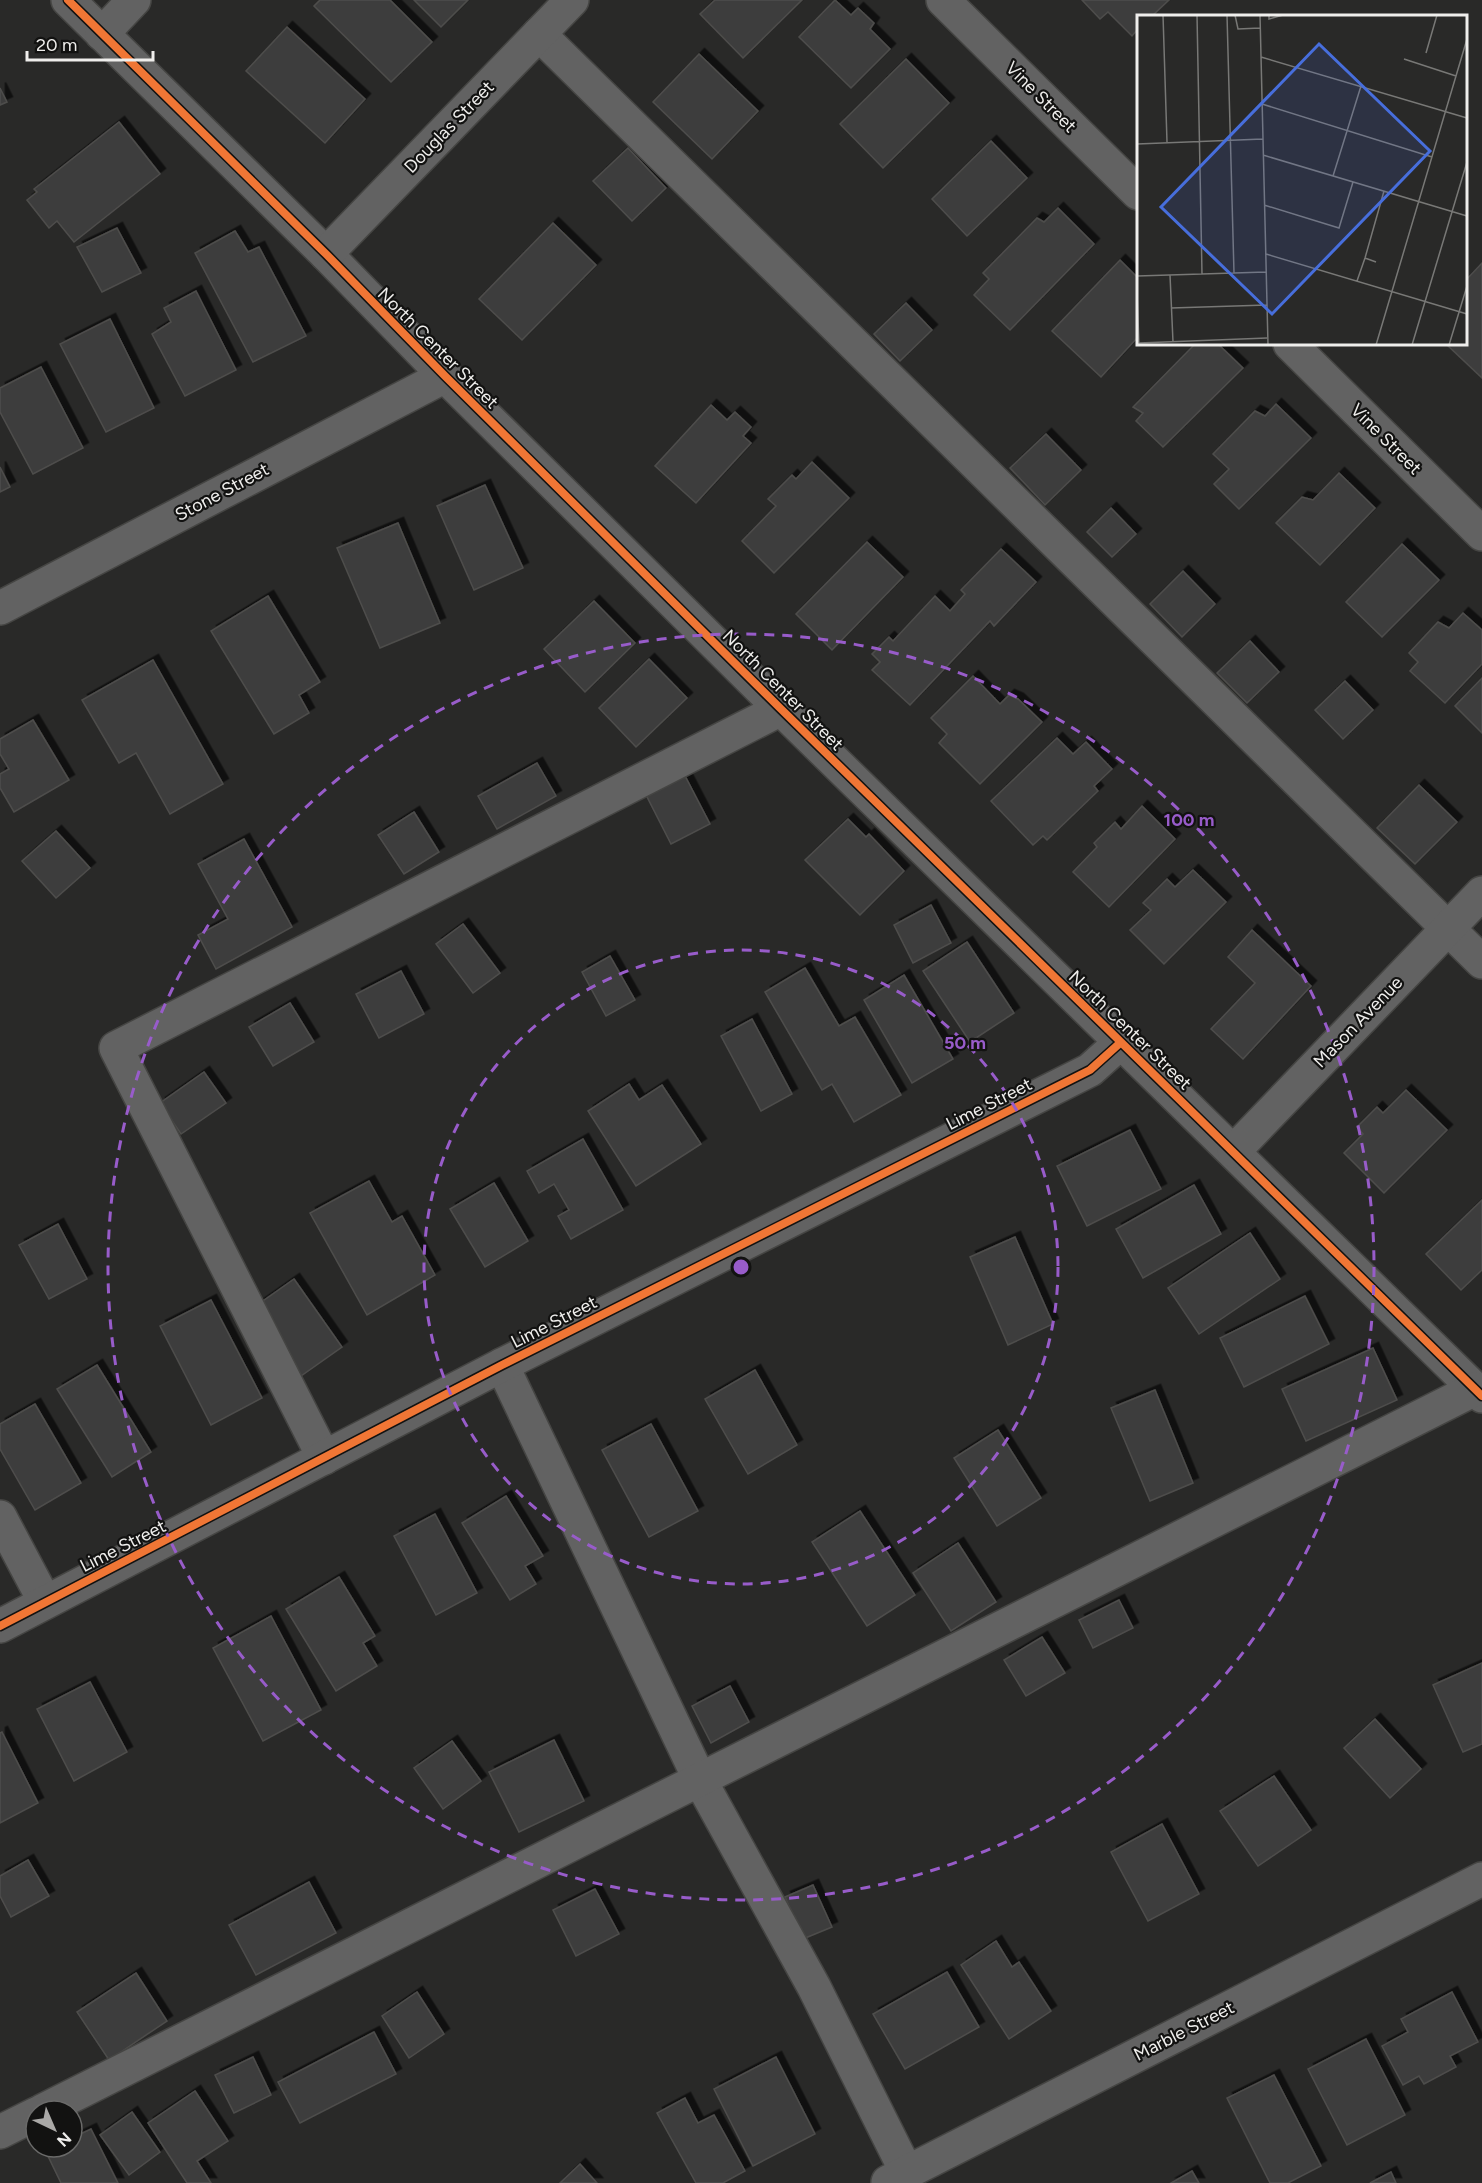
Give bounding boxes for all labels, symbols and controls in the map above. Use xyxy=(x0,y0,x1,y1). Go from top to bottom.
inset map xyxy=(1137,15,1467,345)
scale bar xyxy=(27,24,153,62)
text: 20 m xyxy=(36,34,77,56)
street label: Vine Street xyxy=(1001,57,1081,137)
street label: Douglas Street xyxy=(399,76,499,178)
street label: North Center Street xyxy=(373,283,503,413)
street label: Vine Street xyxy=(1346,399,1426,479)
street label: Stone Street xyxy=(171,458,273,526)
street label: North Center Street xyxy=(718,625,848,755)
text: 100 m xyxy=(1164,809,1214,831)
street label: North Center Street xyxy=(1064,966,1196,1094)
street label: Mason Avenue xyxy=(1309,972,1407,1072)
text: 50 m xyxy=(944,1032,986,1054)
street label: Lime Street xyxy=(942,1073,1036,1135)
centre of rings xyxy=(731,1257,751,1277)
street label: Lime Street xyxy=(507,1291,601,1353)
street label: Lime Street xyxy=(76,1515,170,1577)
street label: Marble Street xyxy=(1130,1996,1238,2066)
north arrow xyxy=(24,2099,84,2159)
text: N xyxy=(53,2128,75,2151)

